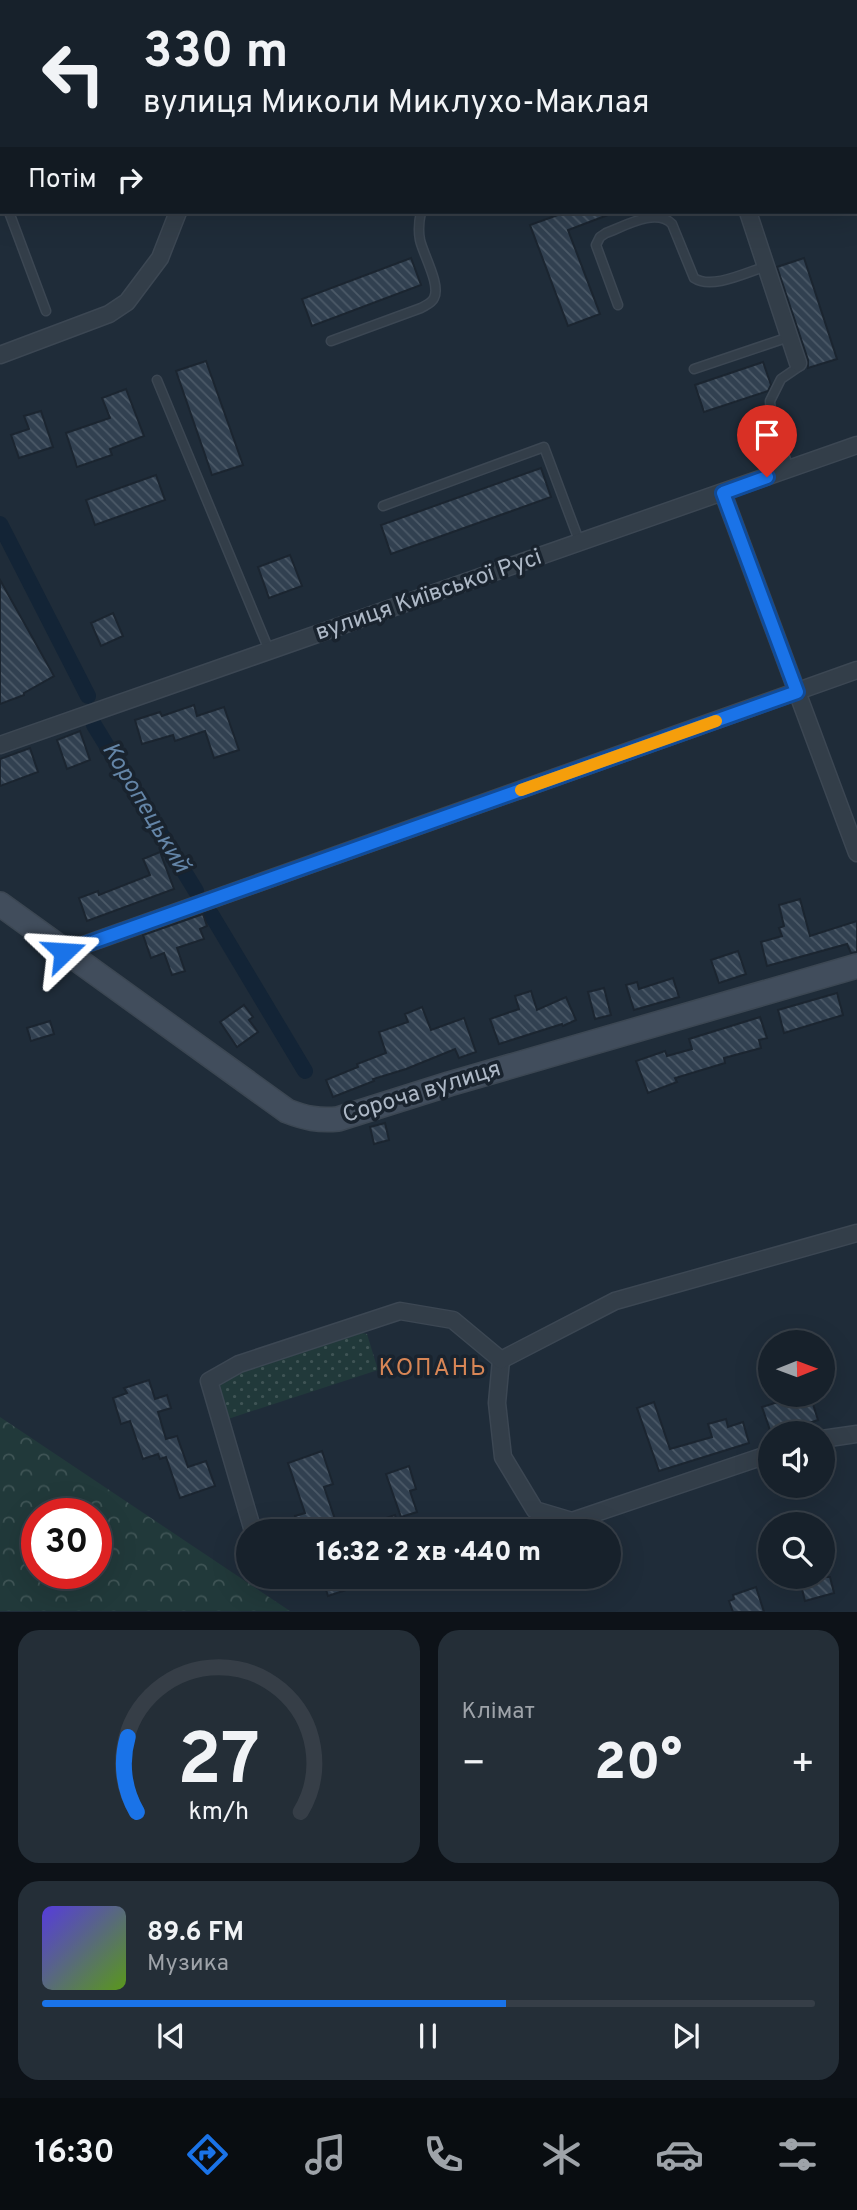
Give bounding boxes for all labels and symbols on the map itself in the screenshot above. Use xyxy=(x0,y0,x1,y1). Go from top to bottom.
pin xyxy=(737,405,797,477)
street label: вулиця Київської Русі xyxy=(312,544,546,648)
water label: Коропецький xyxy=(94,737,196,880)
position arrow xyxy=(27,915,101,989)
street label: Сороча вулиця xyxy=(339,1055,505,1131)
north arrow xyxy=(758,1330,835,1407)
district label: КОПАНЬ xyxy=(378,1354,488,1384)
speed limit sign: 30 xyxy=(21,1498,112,1589)

